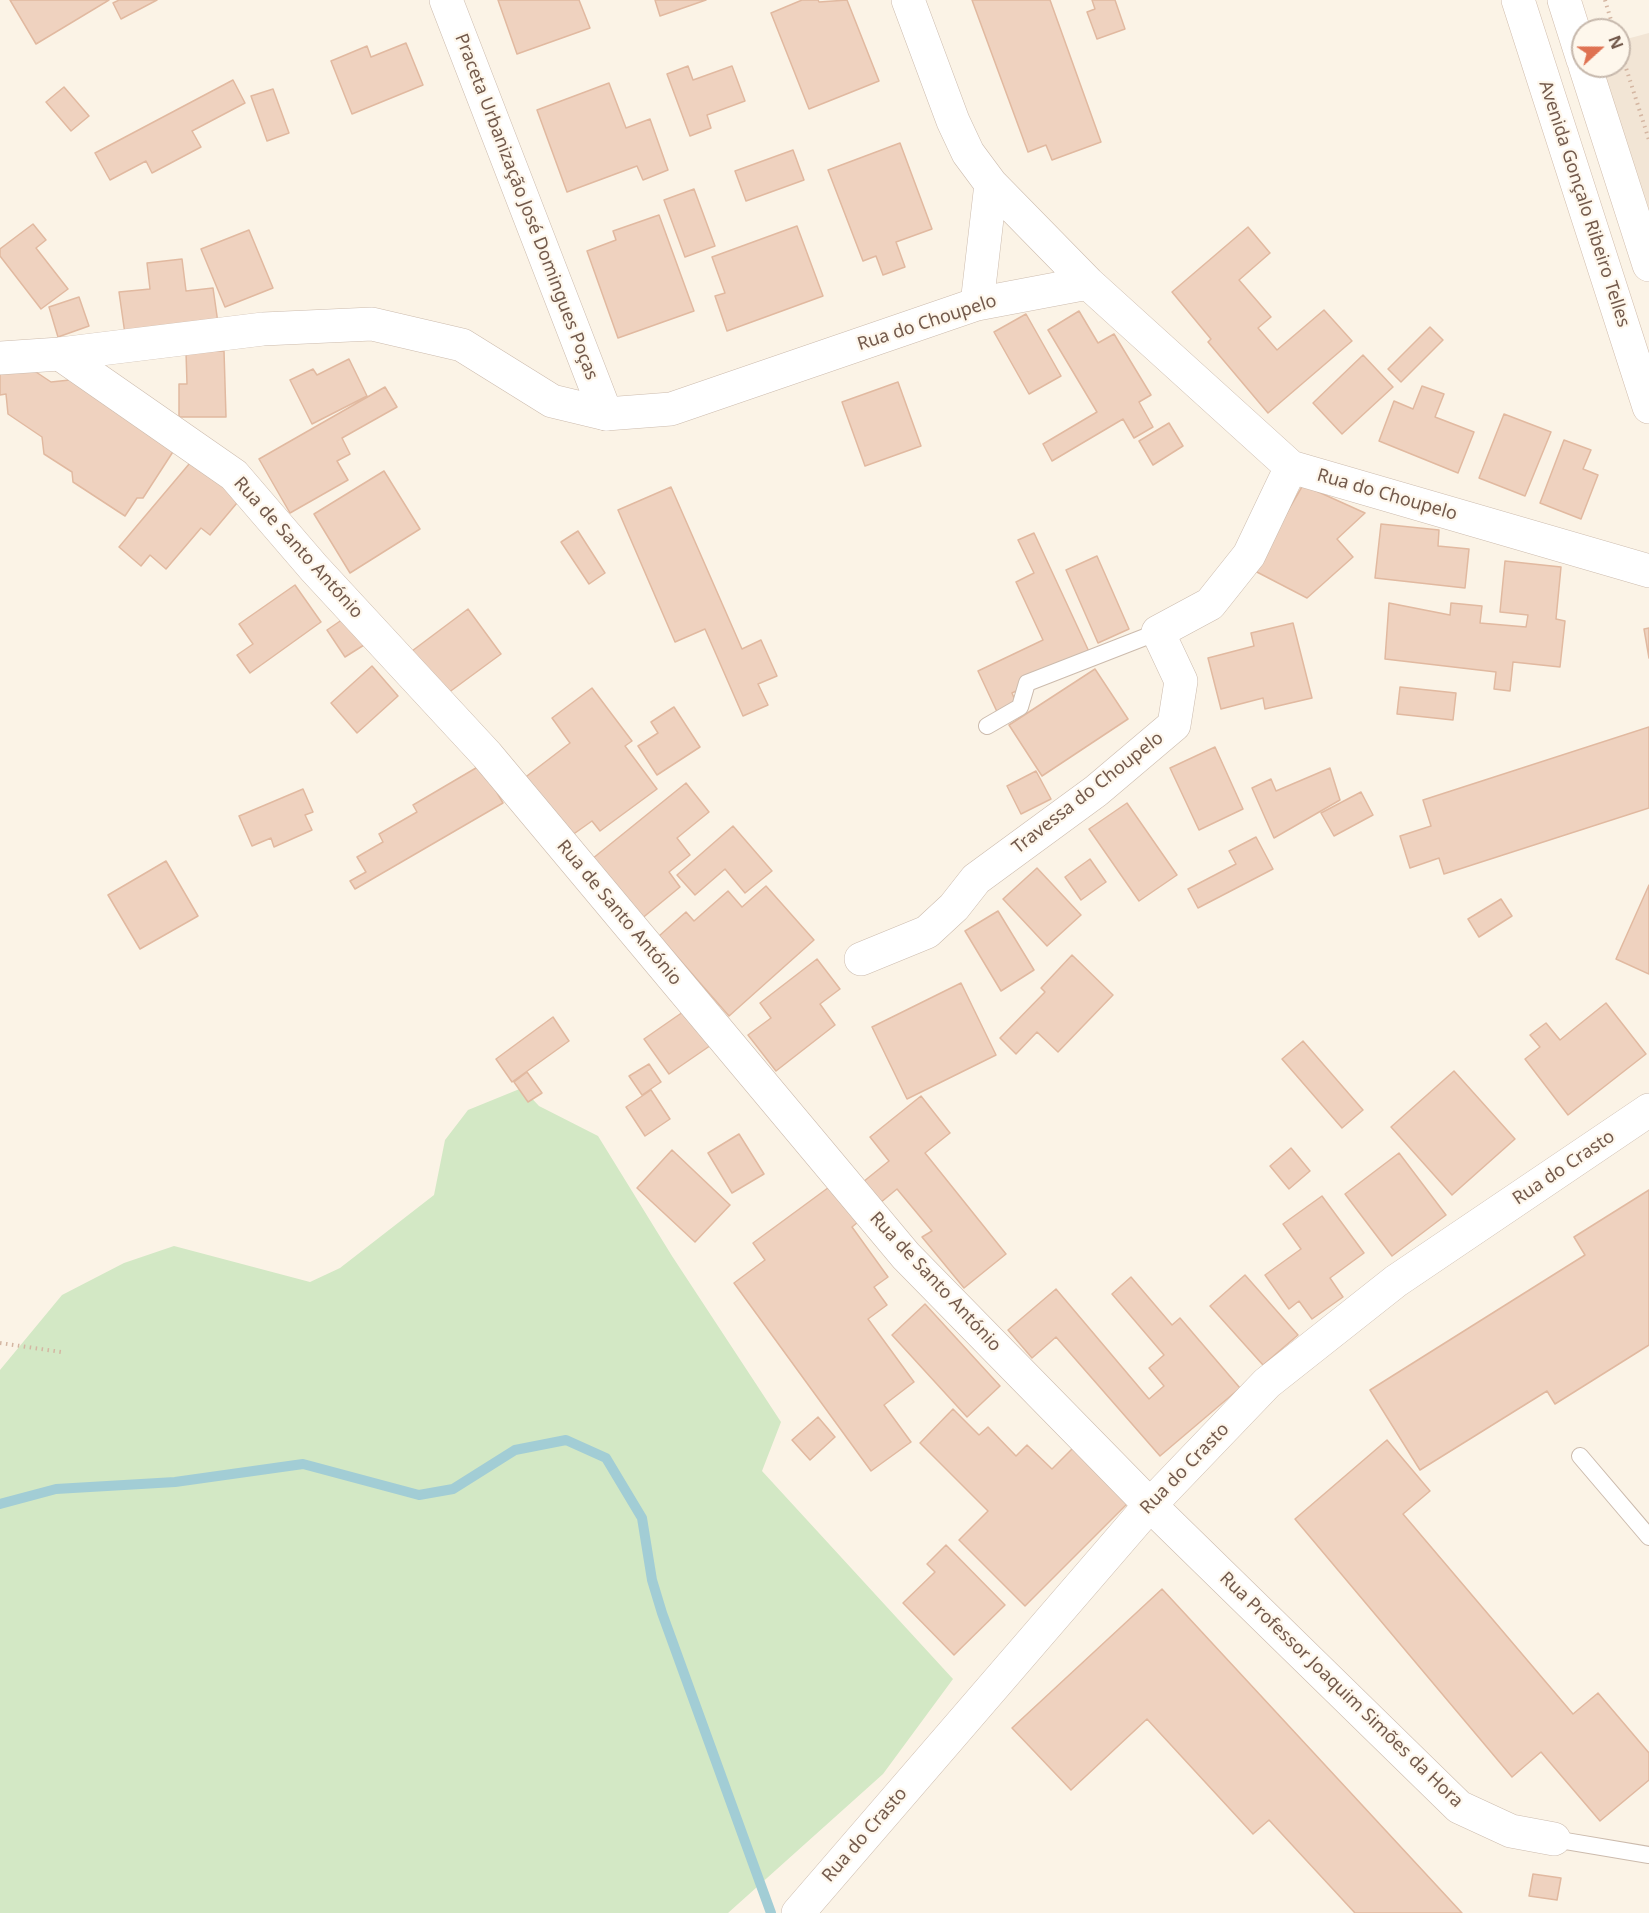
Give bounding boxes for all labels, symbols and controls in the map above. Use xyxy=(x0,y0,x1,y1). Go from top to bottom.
north arrow xyxy=(1571,18,1631,78)
street label: Praceta Urbanização José Domingues Poças xyxy=(450,31,602,383)
text: N xyxy=(1603,32,1629,52)
street label: Avenida Gonçalo Ribeiro Telles xyxy=(1534,78,1634,330)
street label: Rua do Choupelo xyxy=(855,290,999,356)
street label: Rua do Choupelo xyxy=(1314,465,1460,525)
street label: Rua de Santo António xyxy=(229,473,367,623)
street label: Travessa do Choupelo xyxy=(1008,727,1168,859)
street label: Rua de Santo António xyxy=(552,836,686,990)
street label: Rua do Crasto xyxy=(1509,1126,1619,1210)
street label: Rua de Santo António xyxy=(865,1208,1005,1356)
street label: Rua do Crasto xyxy=(1136,1419,1234,1519)
street label: Rua Professor Joaquim Simões da Hora xyxy=(1215,1568,1467,1812)
street label: Rua do Crasto xyxy=(818,1783,912,1887)

